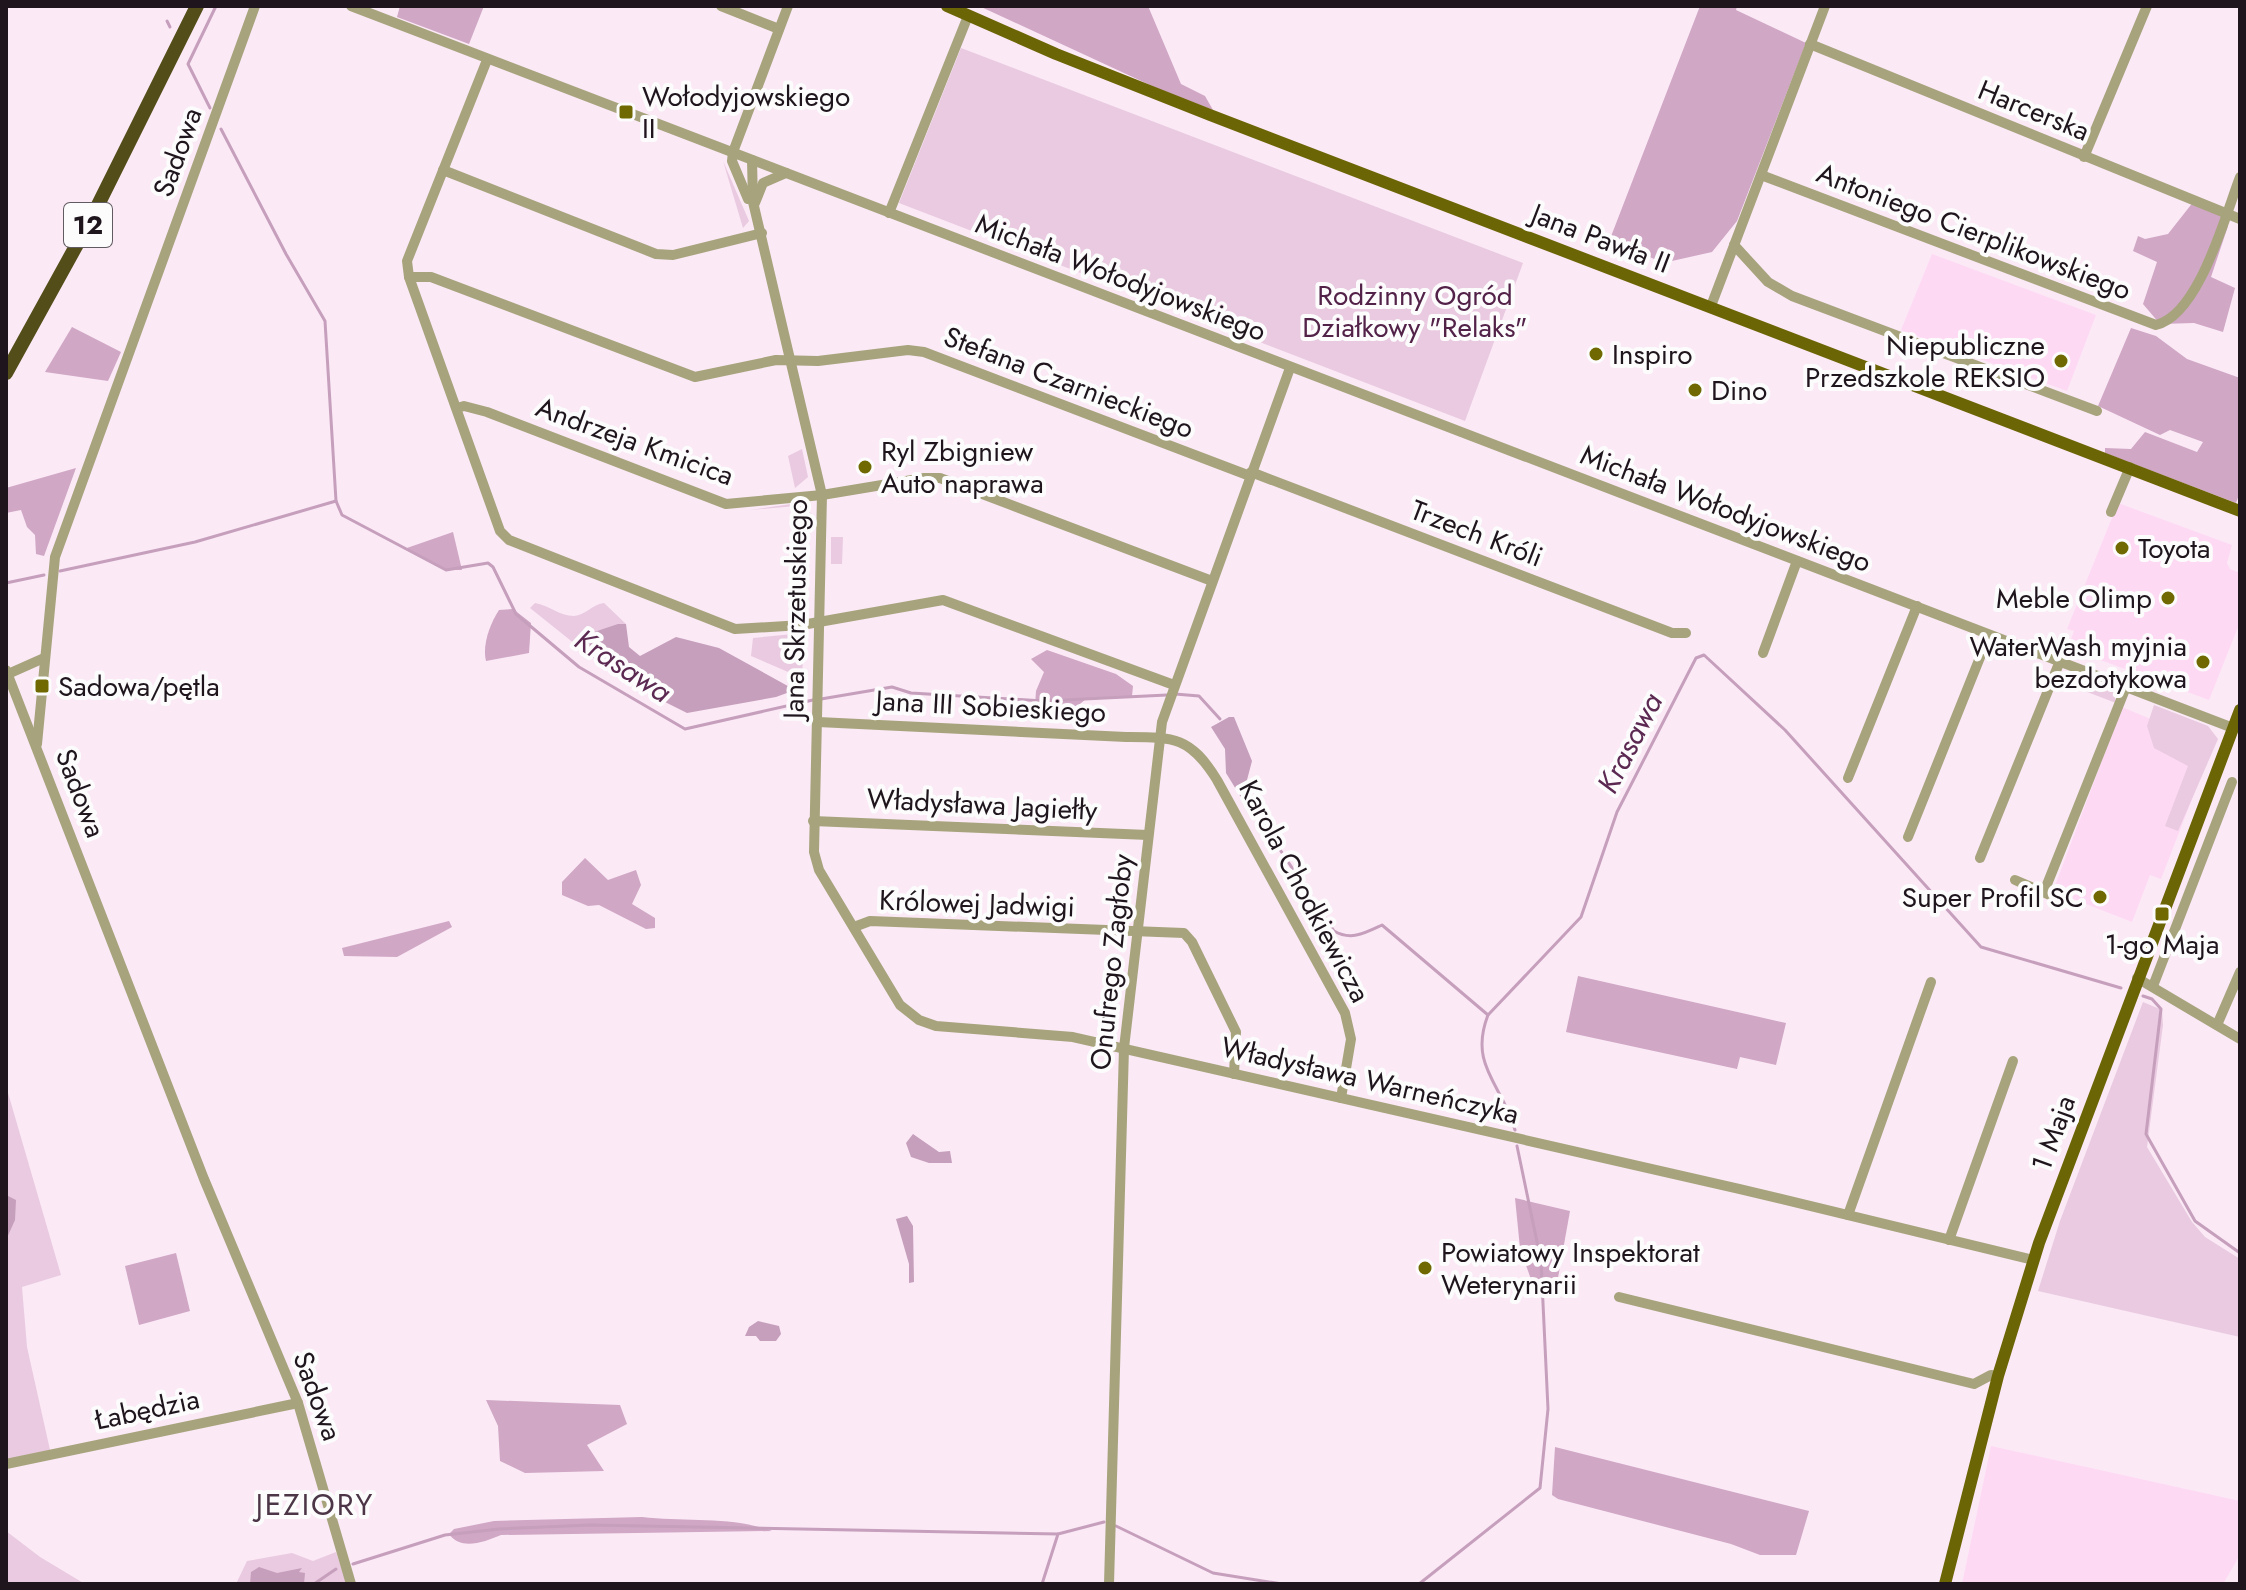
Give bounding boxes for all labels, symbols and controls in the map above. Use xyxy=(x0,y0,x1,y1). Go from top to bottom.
street label: Harcerska xyxy=(1972,70,2096,151)
place label: Wołodyjowskiego II xyxy=(642,76,850,149)
street label: Sadowa xyxy=(142,102,212,202)
marker: Wołodyjowskiego II xyxy=(617,103,635,121)
street label: Antoniego Cierplikowskiego xyxy=(1811,153,2137,310)
street label: Jana Pawła II xyxy=(1522,192,1676,284)
road number: 12 xyxy=(64,203,112,247)
street label: Michała Wołodyjowskiego xyxy=(970,203,1272,352)
park label: Rodzinny Ogród Działkowy "Relaks" xyxy=(1302,275,1528,348)
street label: Stefana Czarnieckiego xyxy=(938,316,1200,449)
place label: Niepubliczne Przedszkole REKSIO xyxy=(1805,325,2045,398)
place label: Inspiro xyxy=(1612,334,1693,375)
marker: Inspiro xyxy=(1587,345,1605,363)
marker: Niepubliczne Przedszkole REKSIO xyxy=(2052,352,2070,370)
place label: Dino xyxy=(1711,370,1767,411)
marker: Dino xyxy=(1686,381,1704,399)
street label: Andrzeja Kmicica xyxy=(530,387,739,496)
place label: Ryl Zbigniew Auto naprawa xyxy=(881,431,1044,504)
street label: Michała Wołodyjowskiego xyxy=(1575,434,1877,583)
marker: Ryl Zbigniew Auto naprawa xyxy=(856,458,874,476)
street label: Trzech Króli xyxy=(1405,489,1549,577)
street label: Jana Skrzetuskiego xyxy=(773,499,818,723)
place label: Toyota xyxy=(2138,528,2210,569)
marker: Toyota xyxy=(2113,539,2131,557)
place label: Meble Olimp xyxy=(1996,578,2152,619)
marker: Meble Olimp xyxy=(2159,589,2177,607)
water label: Krasawa xyxy=(566,618,680,713)
place label: WaterWash myjnia bezdotykowa xyxy=(1969,626,2187,699)
marker: WaterWash myjnia bezdotykowa xyxy=(2194,653,2212,671)
place label: Sadowa/pętla xyxy=(58,666,220,707)
marker: Sadowa/pętla xyxy=(33,677,51,695)
street label: Jana III Sobieskiego xyxy=(871,680,1107,733)
water label: Krasawa xyxy=(1586,685,1673,800)
street label: Sadowa xyxy=(45,743,116,844)
street label: Karola Chodkiewicza xyxy=(1229,773,1381,1010)
street label: Władysława Jagiełły xyxy=(866,778,1099,831)
street label: Onufrego Zagłoby xyxy=(1080,851,1143,1072)
place label: Super Profil SC xyxy=(1902,877,2084,918)
street label: Królowej Jadwigi xyxy=(878,880,1076,927)
marker: Super Profil SC xyxy=(2091,888,2109,906)
marker: 1-go Maja xyxy=(2153,905,2171,923)
place label: 1-go Maja xyxy=(2105,924,2219,965)
street label: Władysława Warneńczyka xyxy=(1217,1026,1523,1135)
street label: 1 Maja xyxy=(2021,1090,2086,1177)
place label: Powiatowy Inspektorat Weterynarii xyxy=(1441,1232,1700,1305)
marker: Powiatowy Inspektorat Weterynarii xyxy=(1416,1259,1434,1277)
street label: Sadowa xyxy=(283,1346,353,1446)
street label: Łabędzia xyxy=(90,1378,203,1441)
district label: JEZIORY xyxy=(252,1483,374,1526)

